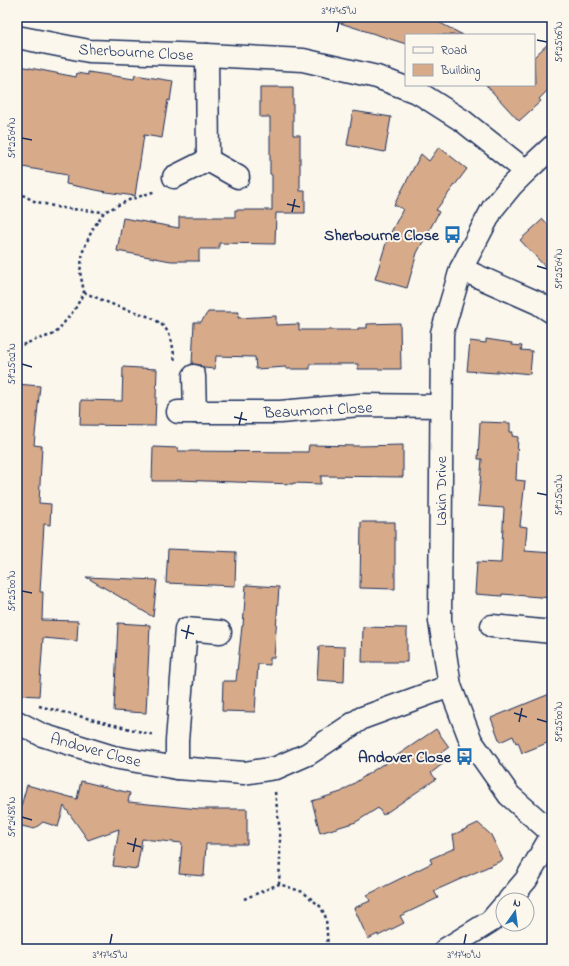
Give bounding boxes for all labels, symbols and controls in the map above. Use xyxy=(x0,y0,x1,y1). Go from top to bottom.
text: 3°17'45"W xyxy=(321,4,357,19)
text: 51°25'06"N xyxy=(552,21,567,63)
legend xyxy=(405,34,535,86)
street label: Sherbourne Close xyxy=(78,38,195,68)
text: Road xyxy=(441,42,467,60)
text: Building xyxy=(440,62,480,81)
text: 51°25'04"N xyxy=(5,117,20,158)
place label: Sherbourne Close xyxy=(324,224,440,248)
bus stop icon: Sherbourne Close xyxy=(442,224,462,244)
text: 51°25'04"N xyxy=(552,248,567,289)
text: 51°25'02"N xyxy=(5,343,20,385)
street label: Beaumont Close xyxy=(262,396,374,426)
street label: Lakin Drive xyxy=(430,455,454,526)
text: 51°25'02"N xyxy=(552,474,567,516)
text: 51°25'00"N xyxy=(5,570,20,612)
text: 51°25'00"N xyxy=(552,701,567,743)
street label: Andover Close xyxy=(47,727,144,775)
place label: Andover Close xyxy=(358,746,452,770)
bus stop icon: Andover Close xyxy=(454,746,474,766)
text: 51°24'58"N xyxy=(5,797,20,837)
north arrow xyxy=(495,892,535,932)
text: N xyxy=(512,895,523,912)
text: 3°17'45"W xyxy=(92,948,128,963)
text: 3°17'40"W xyxy=(447,948,481,963)

